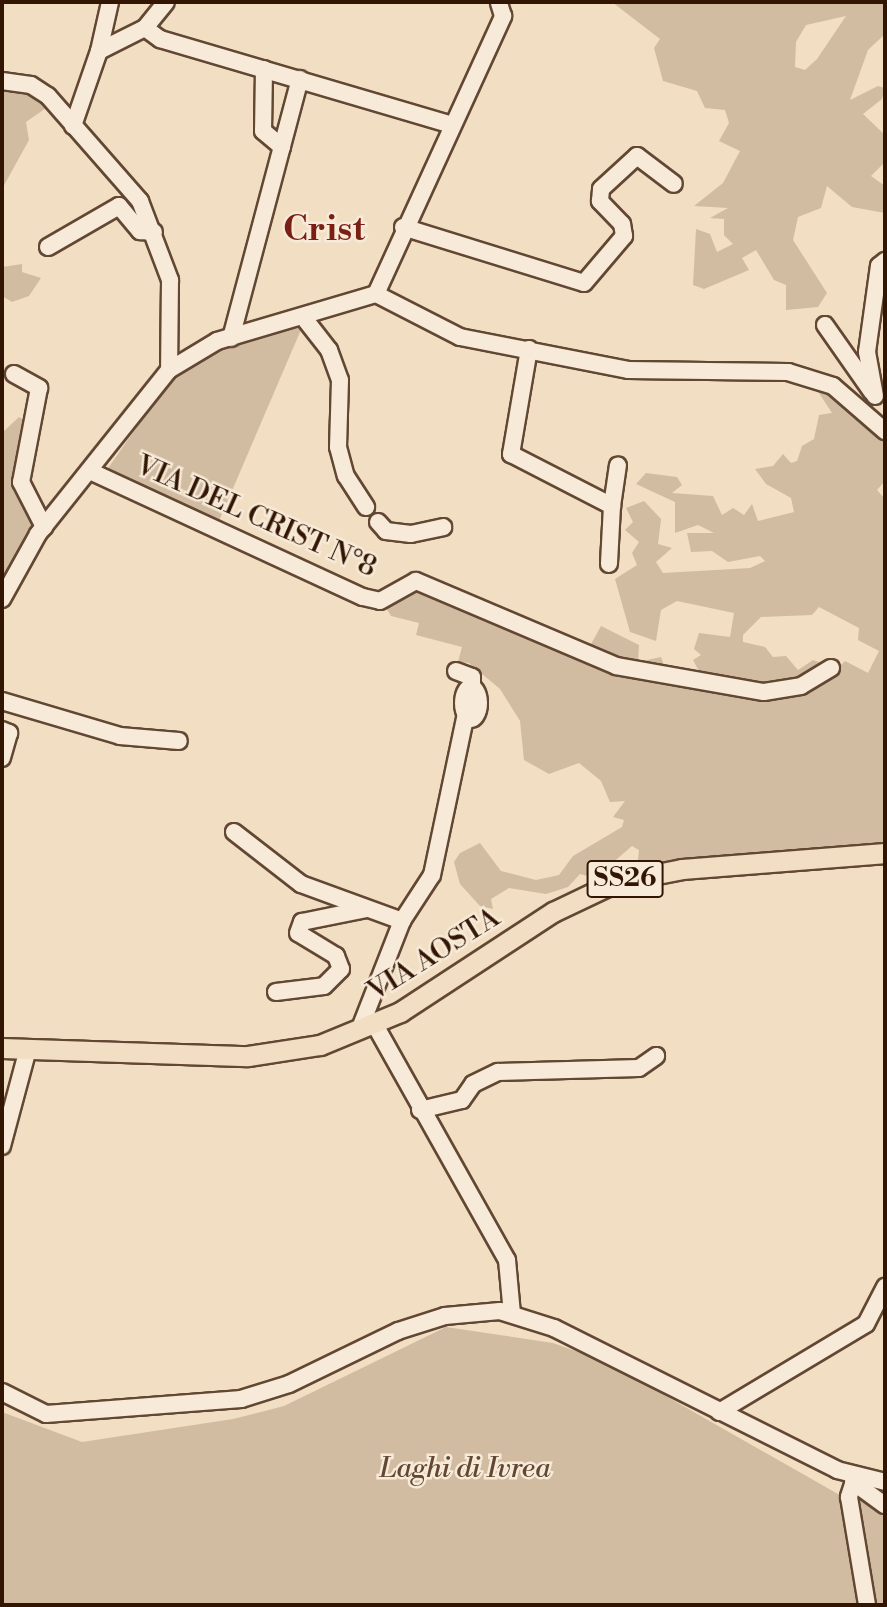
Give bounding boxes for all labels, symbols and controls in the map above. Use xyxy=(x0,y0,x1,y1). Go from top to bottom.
district label: Crist xyxy=(283,209,365,251)
street label: VIA DEL CRIST N°8 xyxy=(131,449,381,585)
road number: SS26 xyxy=(586,856,664,902)
street label: VIA AOSTA xyxy=(362,901,506,1009)
park label: Laghi di Ivrea xyxy=(380,1452,550,1486)

